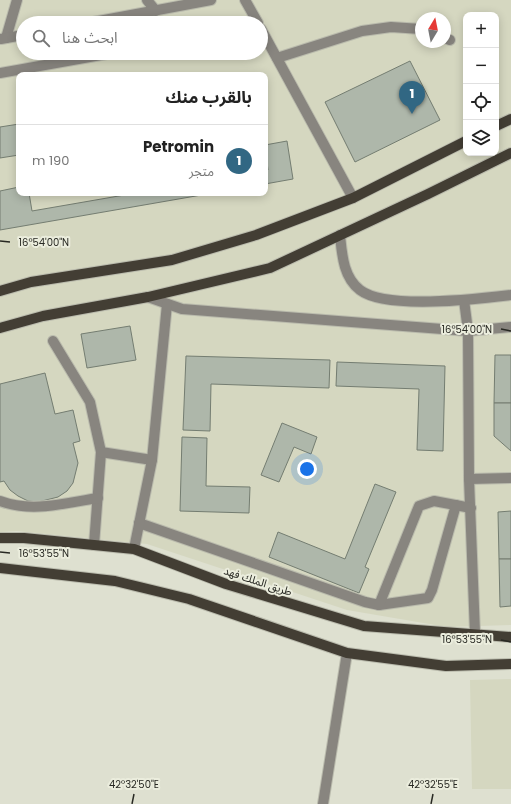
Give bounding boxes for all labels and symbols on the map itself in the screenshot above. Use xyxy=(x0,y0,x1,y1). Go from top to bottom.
north arrow xyxy=(415,12,451,48)
pin: 1 xyxy=(399,81,425,114)
text: 16°54'00"N xyxy=(19,235,69,250)
text: 16°54'00"N xyxy=(442,322,492,337)
your location xyxy=(297,459,317,479)
text: 16°53'55"N xyxy=(19,546,69,561)
street label: طريق الملك فهد xyxy=(222,562,294,600)
text: 16°53'55"N xyxy=(442,632,492,647)
text: 42°32'50"E xyxy=(109,777,159,792)
text: 42°32'55"E xyxy=(408,777,458,792)

